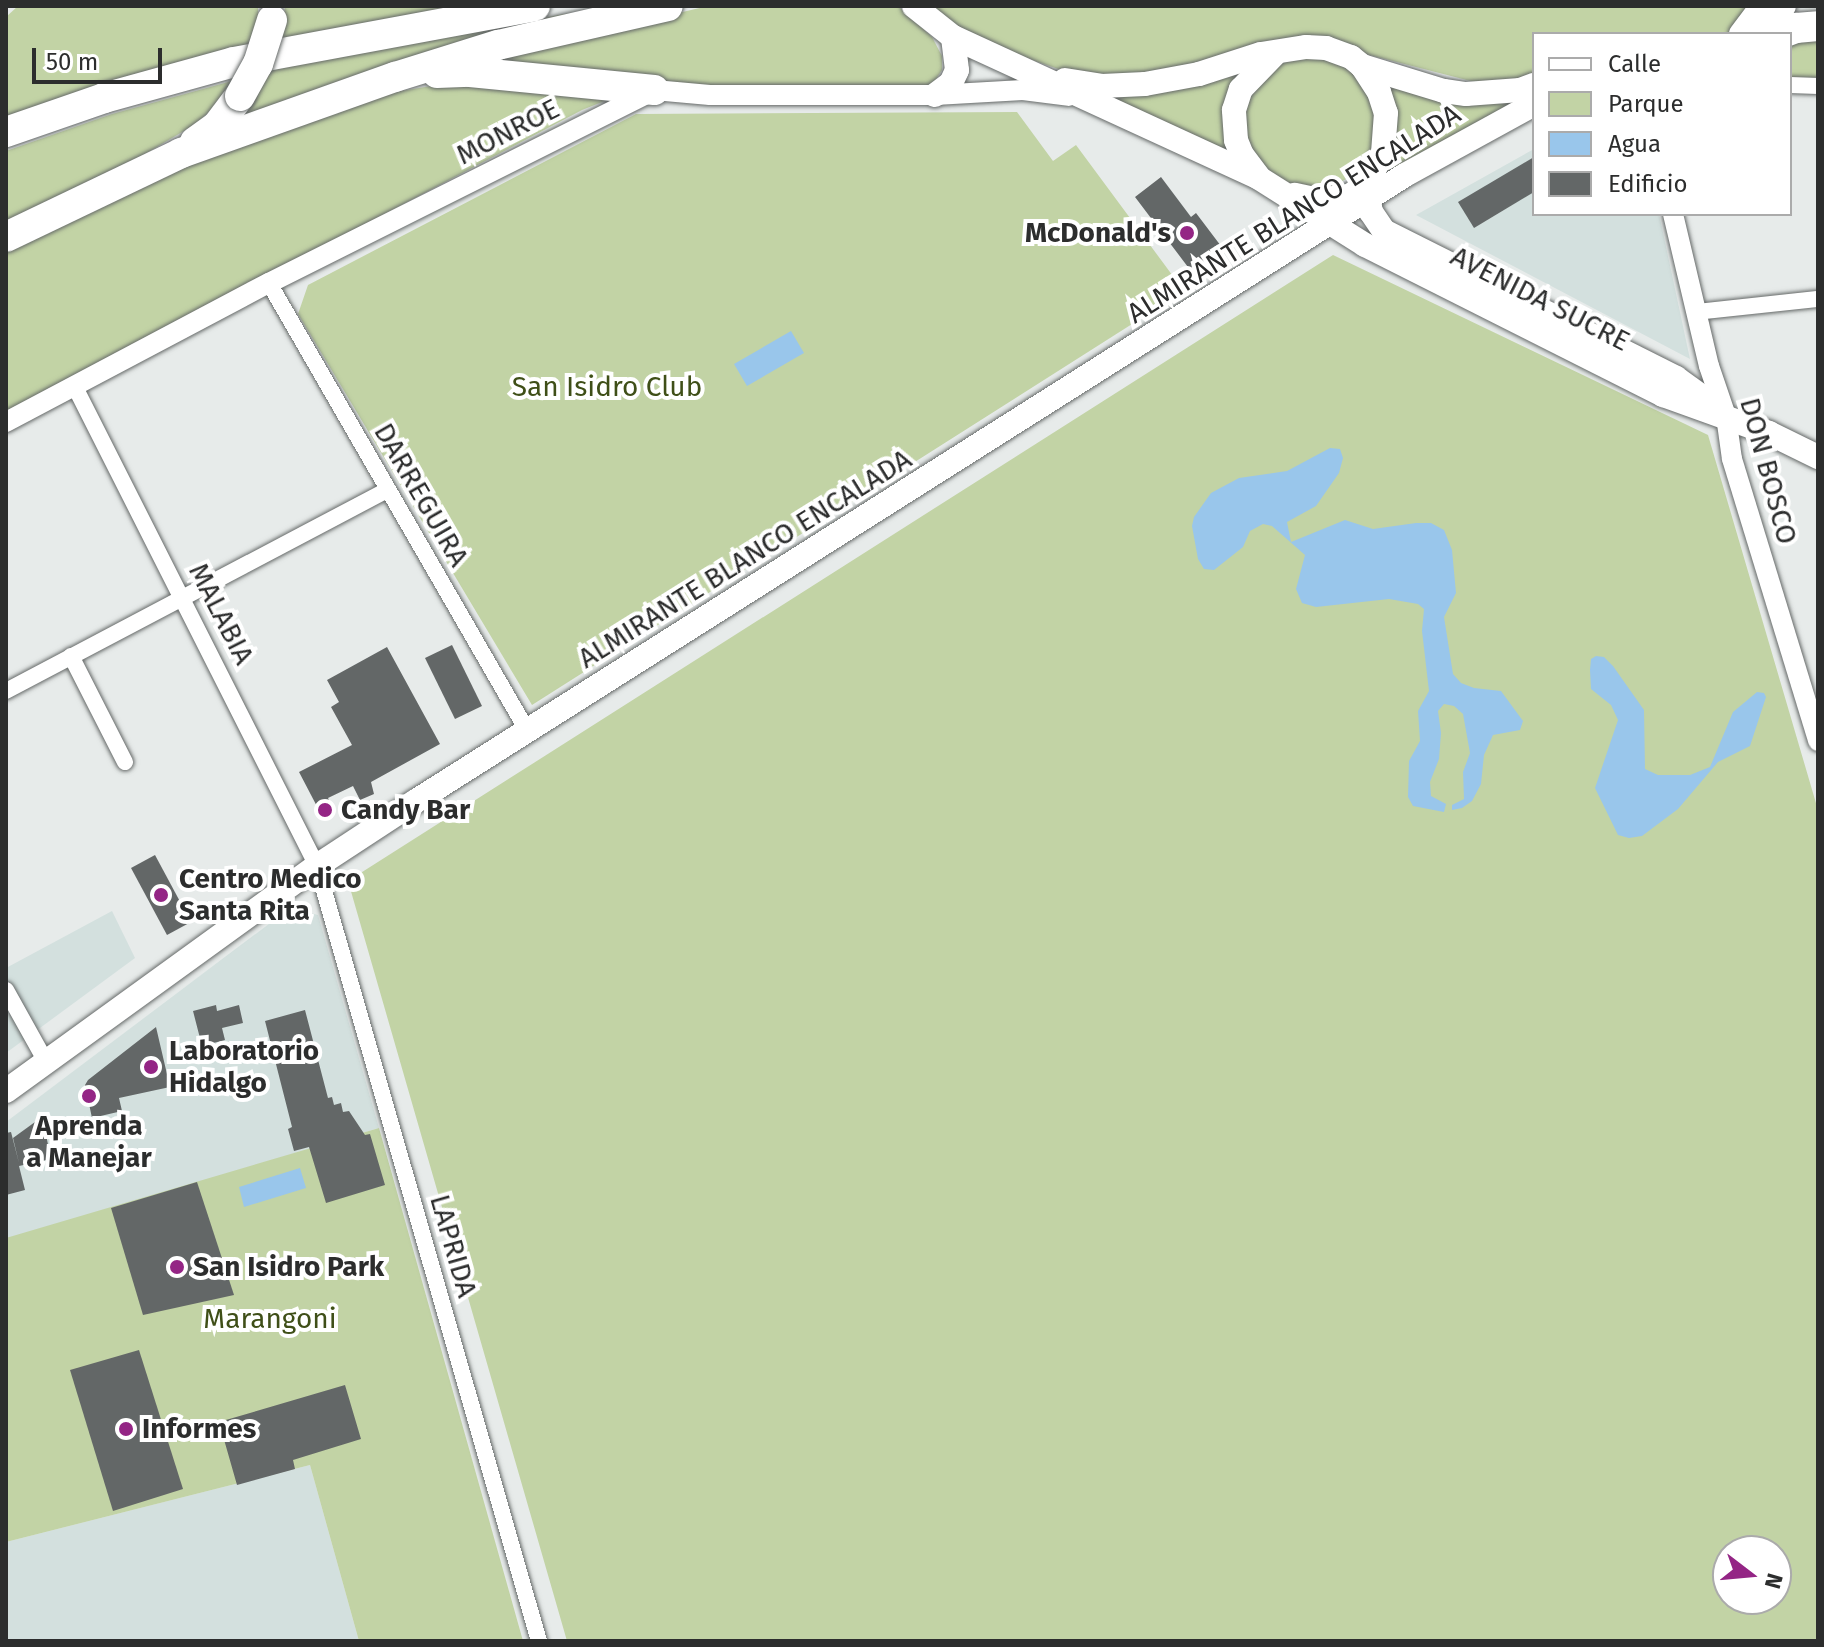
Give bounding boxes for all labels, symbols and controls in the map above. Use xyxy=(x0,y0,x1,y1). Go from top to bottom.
scale bar xyxy=(36,32,166,82)
legend xyxy=(1532,32,1792,216)
text: 50 m xyxy=(46,48,98,76)
text: Calle xyxy=(1608,50,1661,78)
text: Parque xyxy=(1608,90,1684,118)
street label: MONROE xyxy=(451,92,565,172)
street label: ALMIRANTE BLANCO ENCALADA xyxy=(1121,97,1467,331)
text: Agua xyxy=(1608,130,1661,158)
text: Edificio xyxy=(1608,170,1688,198)
place label: McDonald's xyxy=(1025,216,1171,250)
marker: McDonald's xyxy=(1178,224,1196,242)
street label: AVENIDA SUCRE xyxy=(1445,239,1635,359)
park label: San Isidro Club xyxy=(512,370,702,404)
street label: DON BOSCO xyxy=(1732,394,1804,548)
street label: DARREGUIRA xyxy=(367,417,475,573)
street label: ALMIRANTE BLANCO ENCALADA xyxy=(572,442,918,676)
street label: MALABIA xyxy=(181,558,261,670)
place label: Candy Bar xyxy=(341,793,470,827)
marker: Candy Bar xyxy=(316,801,334,819)
place label: Centro Medico Santa Rita xyxy=(179,862,362,928)
marker: Centro Medico Santa Rita xyxy=(150,884,172,906)
place label: Laboratorio Hidalgo xyxy=(169,1034,319,1100)
marker: Laboratorio Hidalgo xyxy=(140,1056,162,1078)
marker: Aprenda a Manejar xyxy=(80,1087,98,1105)
place label: Aprenda a Manejar xyxy=(26,1109,152,1175)
street label: LAPRIDA xyxy=(422,1191,484,1301)
place label: San Isidro Park xyxy=(193,1250,384,1284)
marker: San Isidro Park xyxy=(168,1258,186,1276)
park label: Marangoni xyxy=(203,1302,337,1336)
place label: Informes xyxy=(142,1412,256,1446)
marker: Informes xyxy=(117,1420,135,1438)
north arrow xyxy=(1712,1535,1792,1615)
text: N xyxy=(1759,1570,1789,1592)

